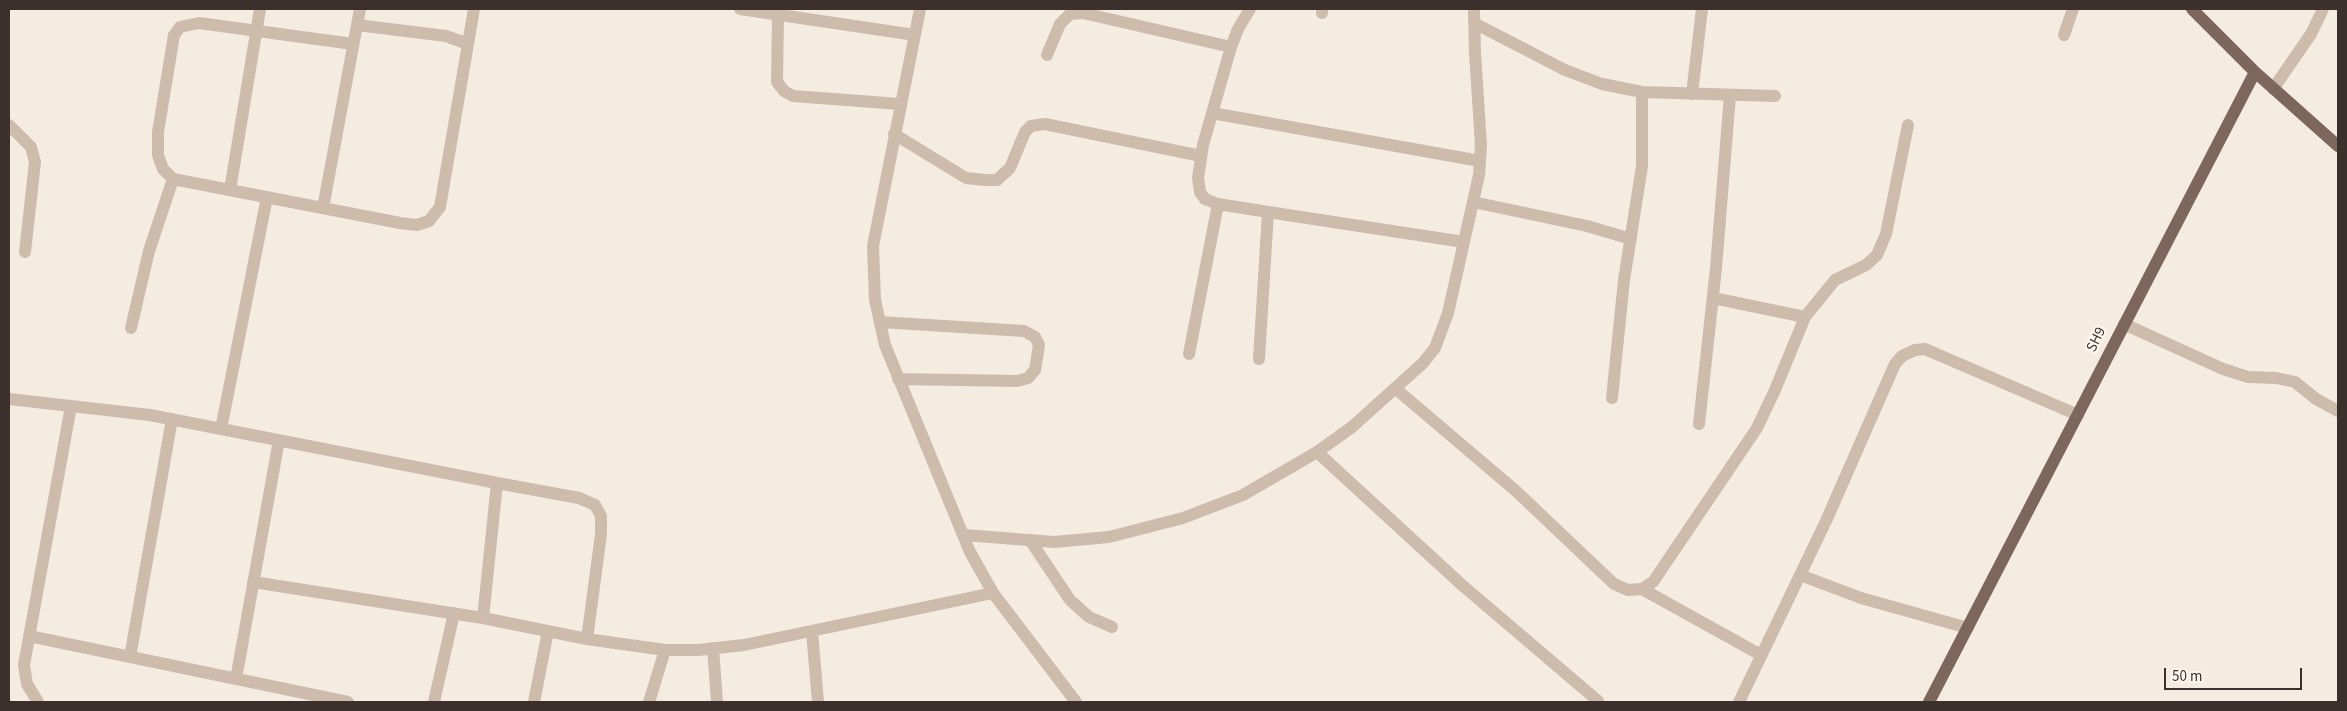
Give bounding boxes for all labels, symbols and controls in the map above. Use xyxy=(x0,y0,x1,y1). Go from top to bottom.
street label: SH9 xyxy=(2083,325,2111,355)
scale bar xyxy=(2167,658,2304,690)
text: 50 m xyxy=(2172,666,2202,687)

